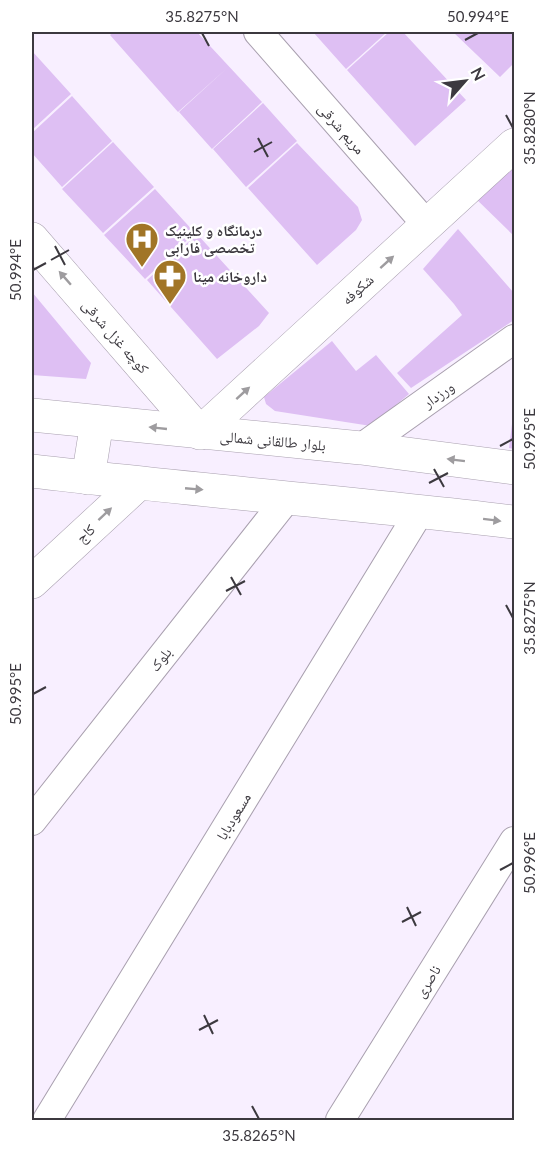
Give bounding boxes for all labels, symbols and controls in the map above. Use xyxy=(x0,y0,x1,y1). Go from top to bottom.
text: 35.8275°N xyxy=(165,7,239,25)
text: 50.994°E xyxy=(447,7,509,25)
north arrow xyxy=(435,51,495,111)
text: N xyxy=(467,64,490,84)
text: 35.8280°N xyxy=(520,91,538,165)
street label: مریم شرقی xyxy=(313,99,369,159)
hospital icon: درمانگاه و کلینیک تخصصی فارابی xyxy=(124,221,160,268)
place label: درمانگاه و کلینیک تخصصی فارابی xyxy=(165,221,262,257)
text: 50.994°E xyxy=(6,239,24,301)
one-way arrow xyxy=(379,256,394,269)
pharmacy icon: داروخانه مینا xyxy=(152,258,188,305)
place label: داروخانه مینا xyxy=(193,267,267,285)
street label: شکوفه xyxy=(337,270,377,309)
one-way arrow xyxy=(59,271,72,286)
street label: کوچه غزل شرقی xyxy=(77,295,153,378)
street label: ورزدار xyxy=(418,377,458,413)
one-way arrow xyxy=(235,387,250,400)
text: 50.995°E xyxy=(520,408,538,470)
one-way arrow xyxy=(149,423,168,433)
street label: بلوار طالقانی شمالی xyxy=(219,426,327,456)
one-way arrow xyxy=(447,456,466,465)
one-way arrow xyxy=(185,484,204,494)
one-way arrow xyxy=(98,507,113,521)
one-way arrow xyxy=(483,515,502,524)
street label: کاج xyxy=(72,520,100,548)
text: 35.8275°N xyxy=(520,581,538,655)
street label: بلوک xyxy=(145,643,176,675)
text: 50.995°E xyxy=(6,663,24,725)
street label: مسعودبابا xyxy=(212,789,255,843)
text: 50.996°E xyxy=(520,832,538,894)
street label: ناصری xyxy=(410,961,446,1002)
text: 35.8265°N xyxy=(222,1126,296,1144)

